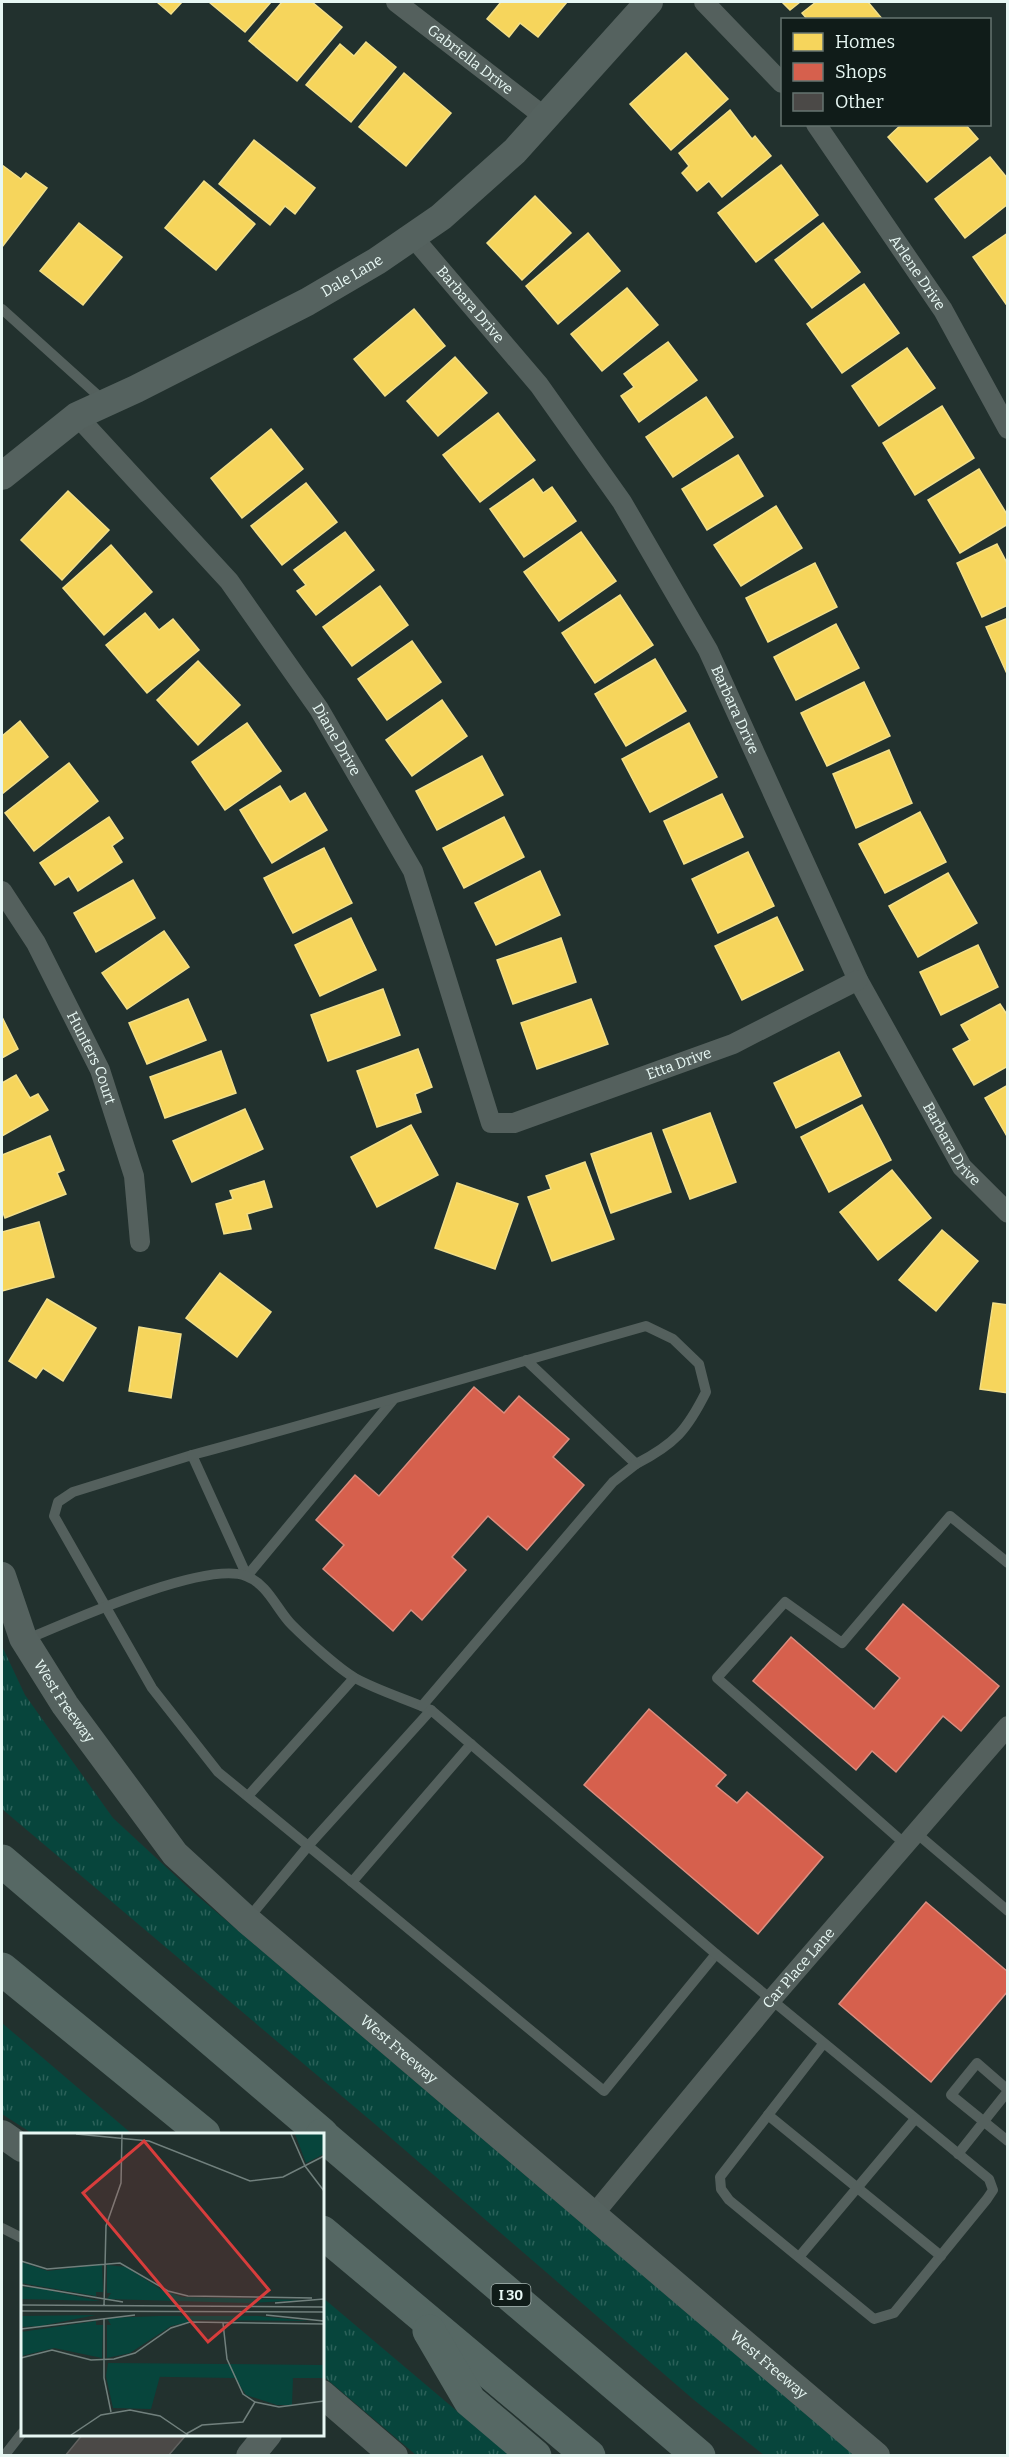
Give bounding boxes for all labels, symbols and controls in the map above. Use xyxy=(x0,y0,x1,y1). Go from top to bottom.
legend xyxy=(781,18,991,126)
street label: Gabriella Drive xyxy=(424,21,517,98)
text: Homes xyxy=(835,31,895,53)
text: Shops xyxy=(835,61,887,83)
text: Other xyxy=(835,91,884,113)
street label: Arlene Drive xyxy=(886,232,949,314)
street label: Dale Lane xyxy=(318,251,386,301)
street label: Barbara Drive xyxy=(433,262,508,347)
street label: Barbara Drive xyxy=(707,663,763,757)
street label: Diane Drive xyxy=(309,700,365,779)
street label: Hunters Court xyxy=(63,1008,120,1107)
street label: Etta Drive xyxy=(644,1044,714,1084)
street label: Barbara Drive xyxy=(919,1099,984,1189)
street label: West Freeway xyxy=(30,1657,99,1746)
street label: Car Place Lane xyxy=(759,1924,839,2012)
street label: West Freeway xyxy=(356,2011,441,2088)
inset map xyxy=(21,2133,324,2436)
road number: I 30 xyxy=(492,2284,530,2306)
street label: West Freeway xyxy=(726,2327,811,2403)

